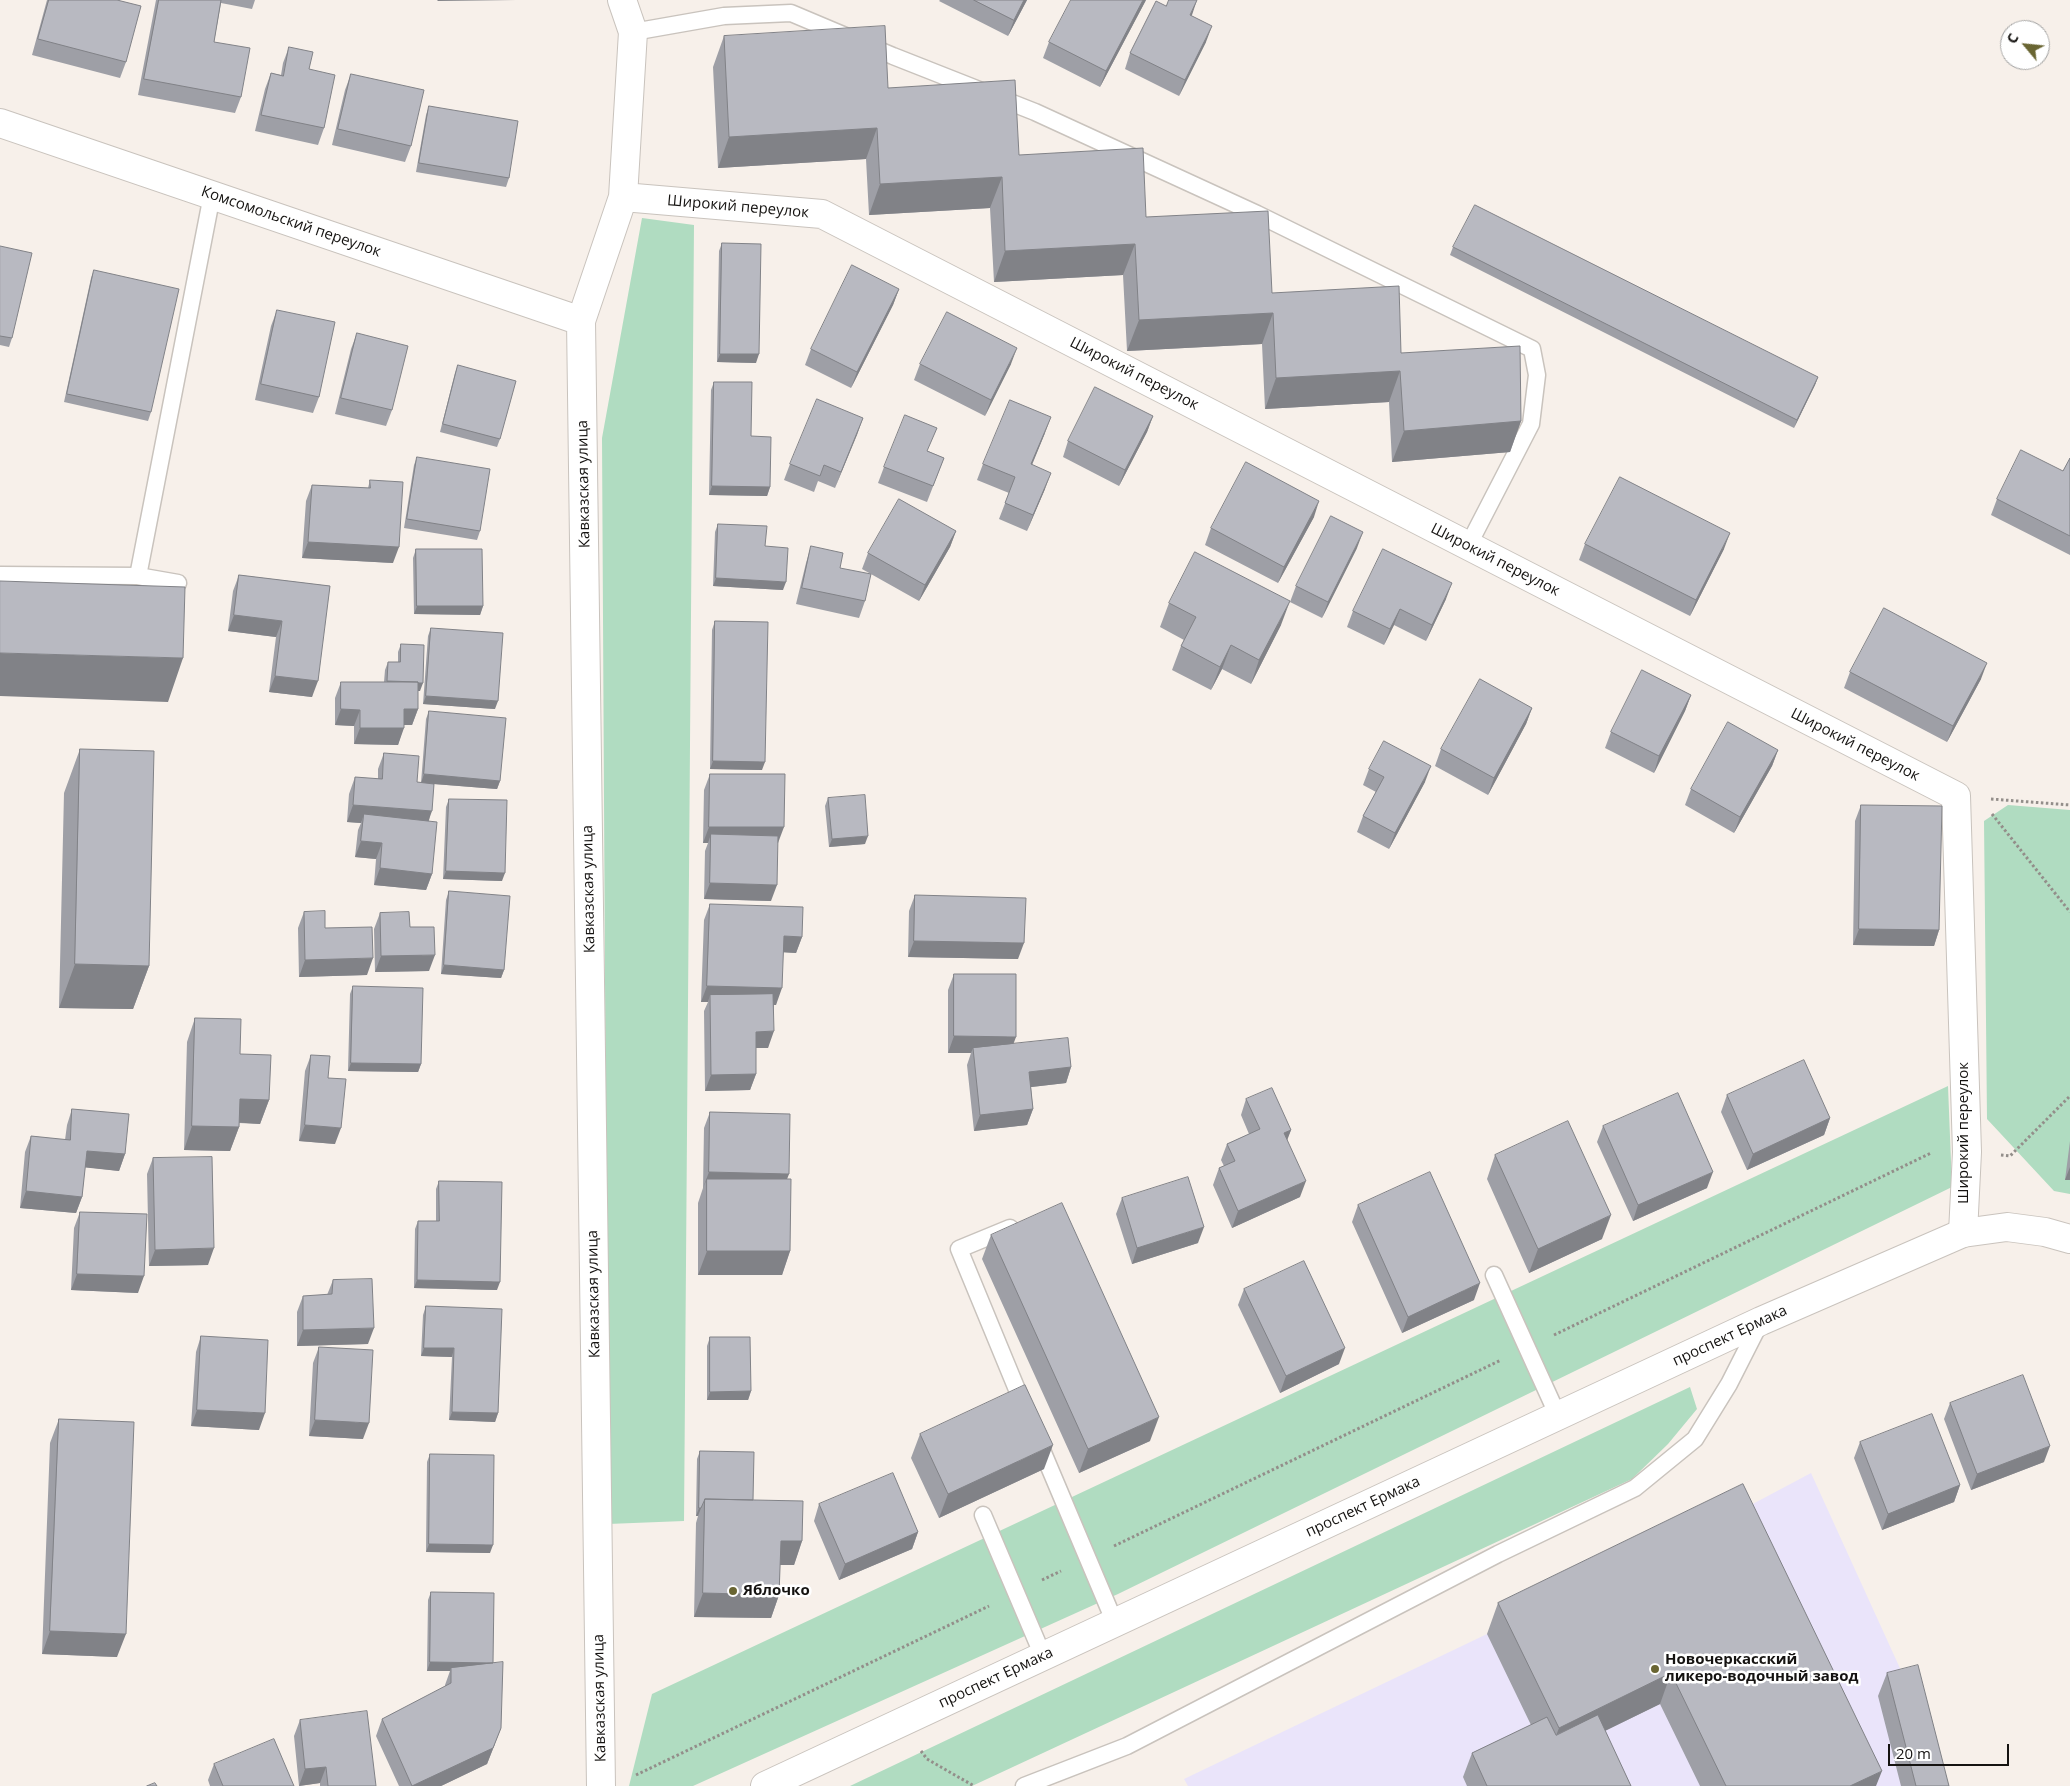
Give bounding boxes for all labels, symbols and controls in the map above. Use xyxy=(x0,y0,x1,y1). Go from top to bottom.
north arrow xyxy=(2000,20,2050,70)
text: С xyxy=(2002,30,2023,47)
street label: Комсомольский переулок xyxy=(199,183,383,261)
street label: Широкий переулок xyxy=(666,192,810,222)
street label: Широкий переулок xyxy=(1067,334,1201,414)
street label: Кавказская улица xyxy=(574,420,594,548)
street label: Широкий переулок xyxy=(1428,520,1562,600)
street label: Широкий переулок xyxy=(1788,705,1922,785)
street label: Кавказская улица xyxy=(579,825,599,953)
street label: Широкий переулок xyxy=(1955,1062,1973,1204)
street label: Кавказская улица xyxy=(584,1230,604,1358)
street label: проспект Ермака xyxy=(1670,1302,1790,1370)
street label: проспект Ермака xyxy=(1303,1473,1423,1541)
place label: Яблочко xyxy=(743,1582,810,1600)
marker: Яблочко xyxy=(727,1585,739,1597)
street label: Кавказская улица xyxy=(590,1634,610,1762)
street label: проспект Ермака xyxy=(936,1644,1056,1712)
place label: Новочеркасский ликеро-водочный завод xyxy=(1665,1651,1858,1686)
marker: Новочеркасский ликеро-водочный завод xyxy=(1649,1663,1661,1675)
scale bar xyxy=(1890,1734,2011,1766)
text: 20 m xyxy=(1896,1743,1931,1763)

